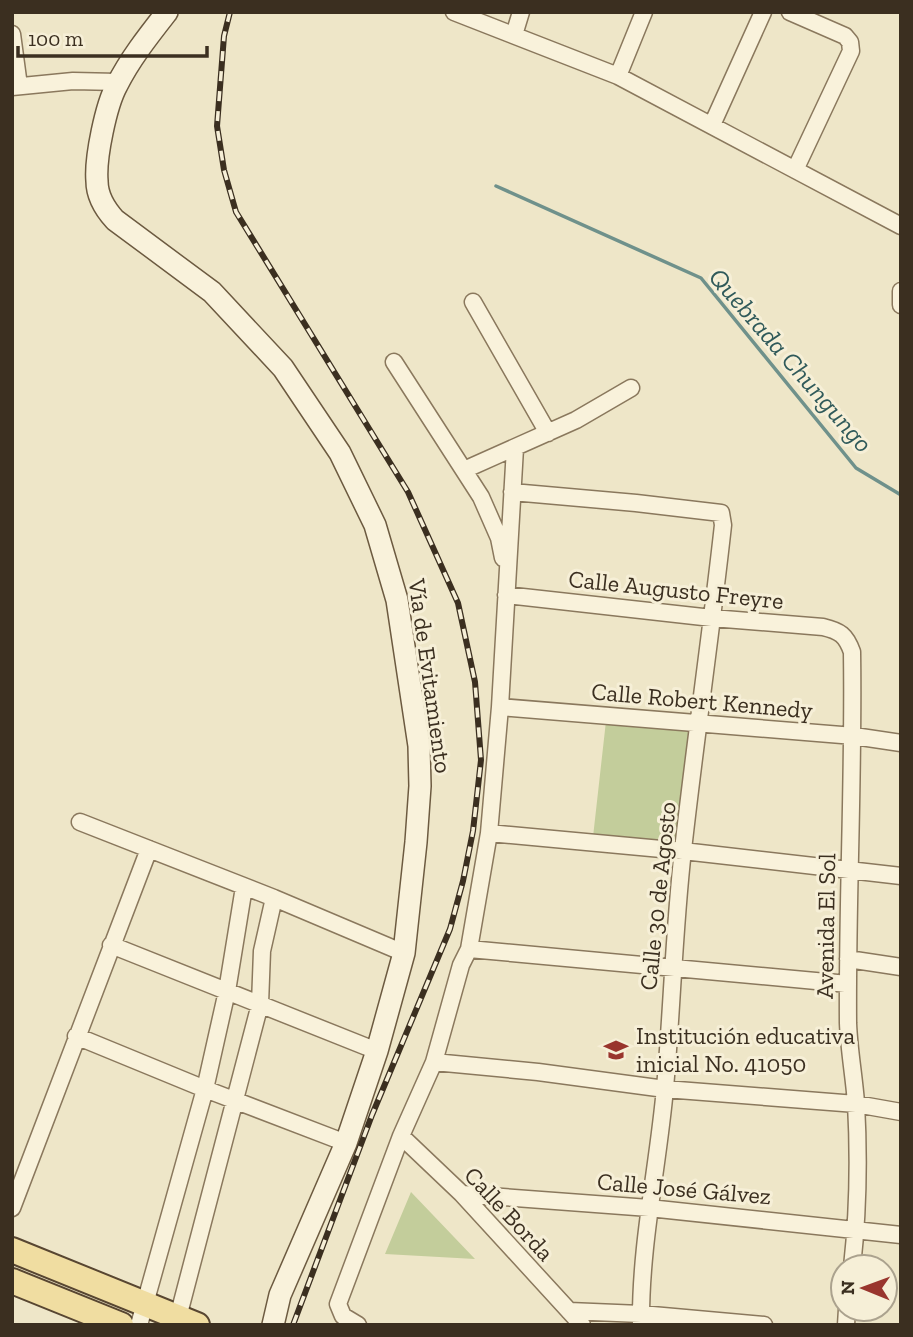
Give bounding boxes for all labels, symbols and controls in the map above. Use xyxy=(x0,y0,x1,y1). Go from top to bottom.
scale bar xyxy=(18,14,206,58)
text: 100 m xyxy=(28,26,83,51)
water label: Quebrada Chungungo xyxy=(702,261,880,459)
street label: Calle Augusto Freyre xyxy=(567,564,785,615)
street label: Vía de Evitamiento xyxy=(402,576,458,775)
street label: Calle Robert Kennedy xyxy=(590,676,815,725)
street label: Calle 30 de Agosto xyxy=(633,800,682,992)
street label: Avenida El Sol xyxy=(810,853,841,999)
place label: Institución educativa inicial No. 41050 xyxy=(636,1021,855,1078)
school or university icon: Institución educativa inicial No. 41050 xyxy=(602,1036,630,1064)
street label: Calle Borda xyxy=(458,1161,561,1267)
street label: Calle José Gálvez xyxy=(596,1166,772,1211)
north arrow xyxy=(829,1253,899,1323)
text: N xyxy=(836,1280,859,1295)

